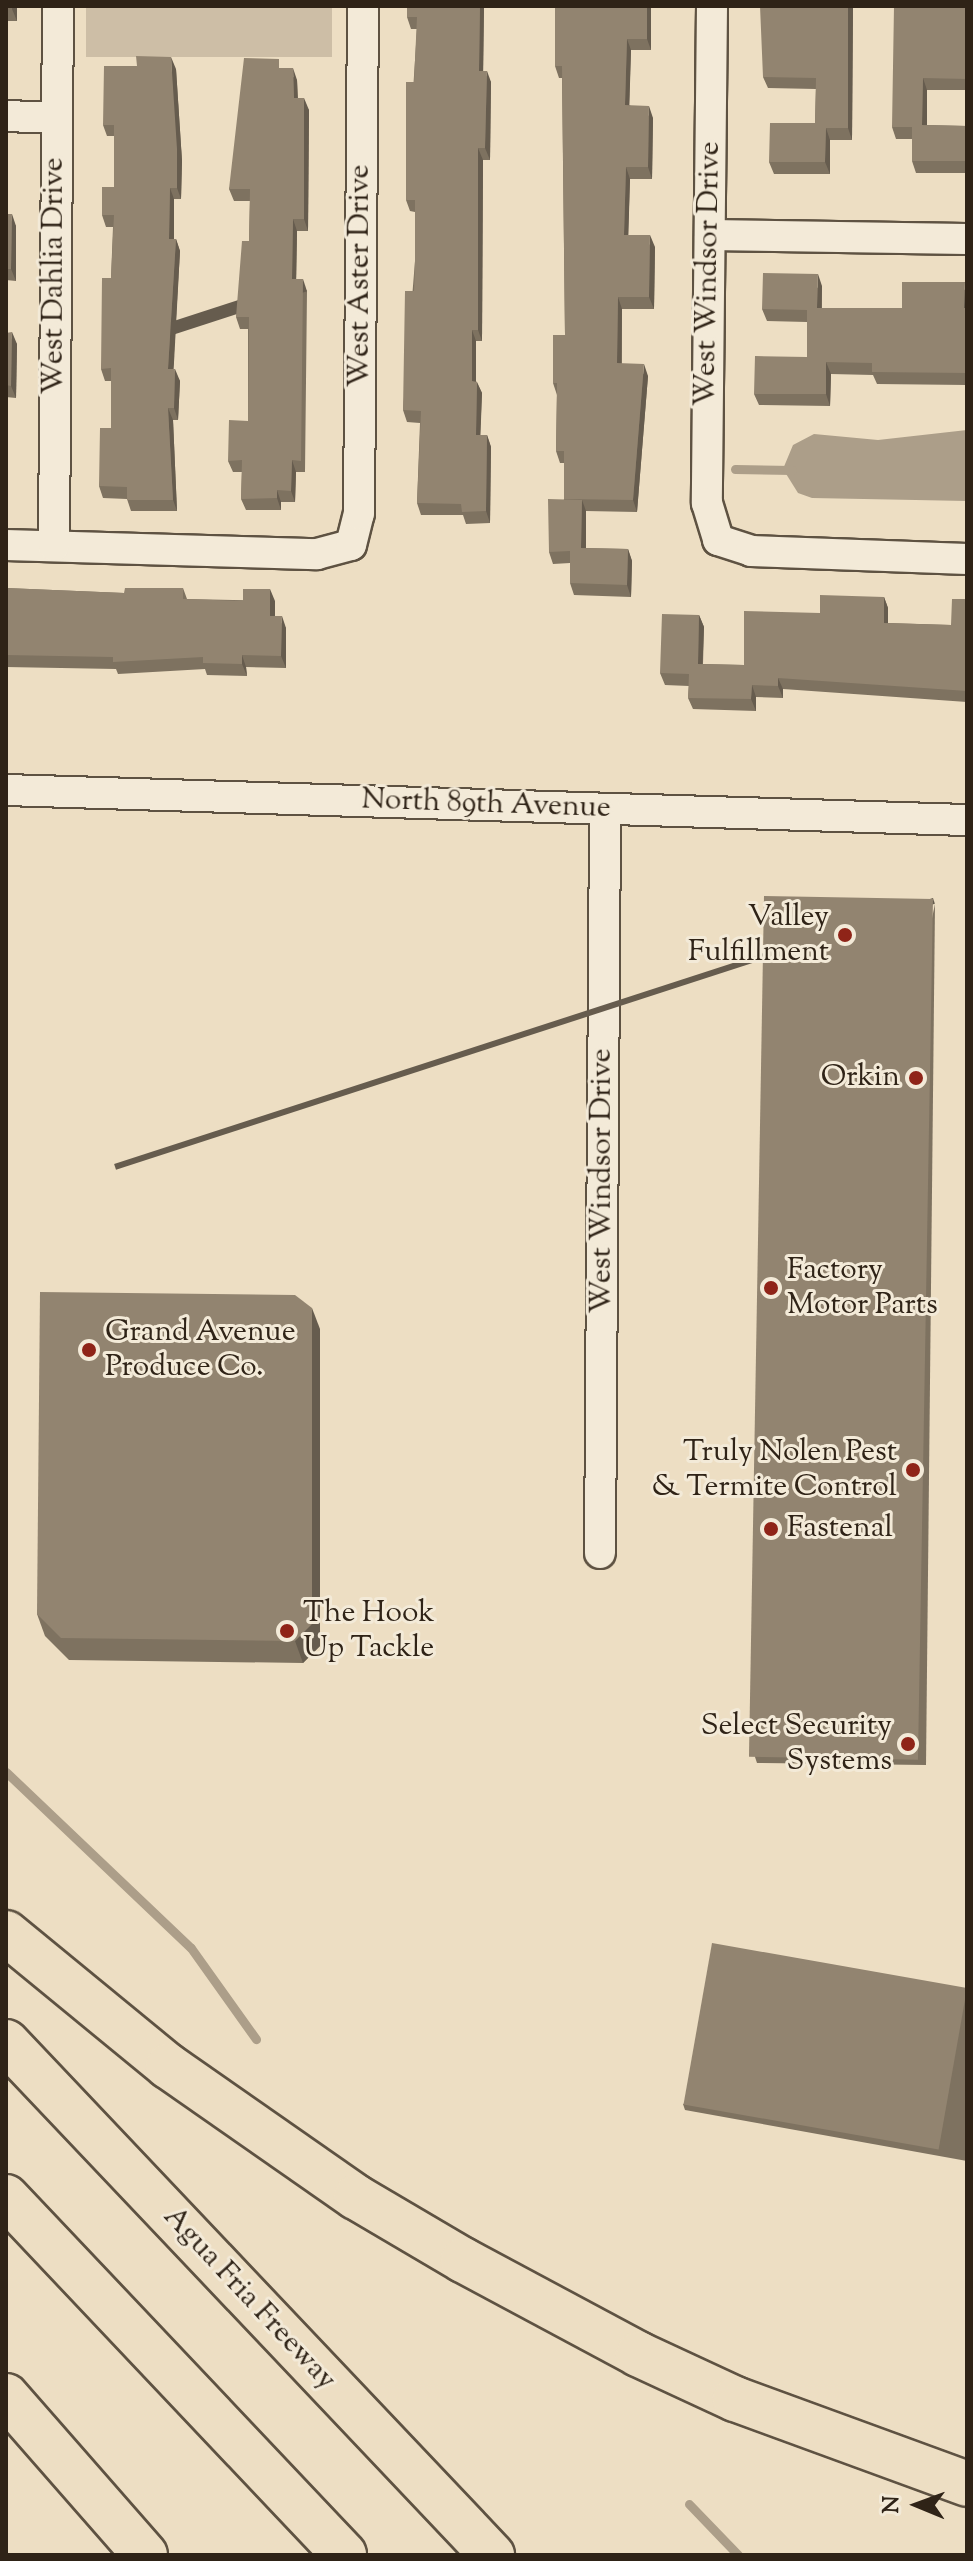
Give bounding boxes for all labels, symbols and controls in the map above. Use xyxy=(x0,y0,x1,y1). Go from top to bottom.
street label: West Windsor Drive xyxy=(689,141,729,407)
street label: West Dahlia Drive xyxy=(37,157,73,395)
street label: West Aster Drive xyxy=(343,164,379,388)
street label: North 89th Avenue xyxy=(361,783,611,827)
place label: Valley Fulfillment xyxy=(688,900,829,970)
marker: Valley Fulfillment xyxy=(836,926,854,944)
street label: West Windsor Drive xyxy=(585,1048,621,1314)
place label: Orkin xyxy=(821,1060,900,1096)
marker: Orkin xyxy=(907,1069,925,1087)
place label: Factory Motor Parts xyxy=(787,1253,938,1324)
marker: Factory Motor Parts xyxy=(762,1279,780,1297)
place label: Grand Avenue Produce Co. xyxy=(105,1315,296,1386)
marker: Grand Avenue Produce Co. xyxy=(80,1341,98,1359)
place label: Truly Nolen Pest & Termite Control xyxy=(651,1435,897,1506)
marker: Truly Nolen Pest & Termite Control xyxy=(904,1461,922,1479)
place label: Fastenal xyxy=(787,1511,893,1547)
marker: Fastenal xyxy=(762,1520,780,1538)
place label: The Hook Up Tackle xyxy=(303,1596,435,1666)
marker: The Hook Up Tackle xyxy=(278,1622,296,1640)
place label: Select Security Systems xyxy=(701,1709,892,1780)
marker: Select Security Systems xyxy=(899,1735,917,1753)
street label: Agua Fria Freeway xyxy=(155,2200,343,2398)
north arrow xyxy=(877,2465,957,2545)
text: N xyxy=(877,2496,909,2514)

